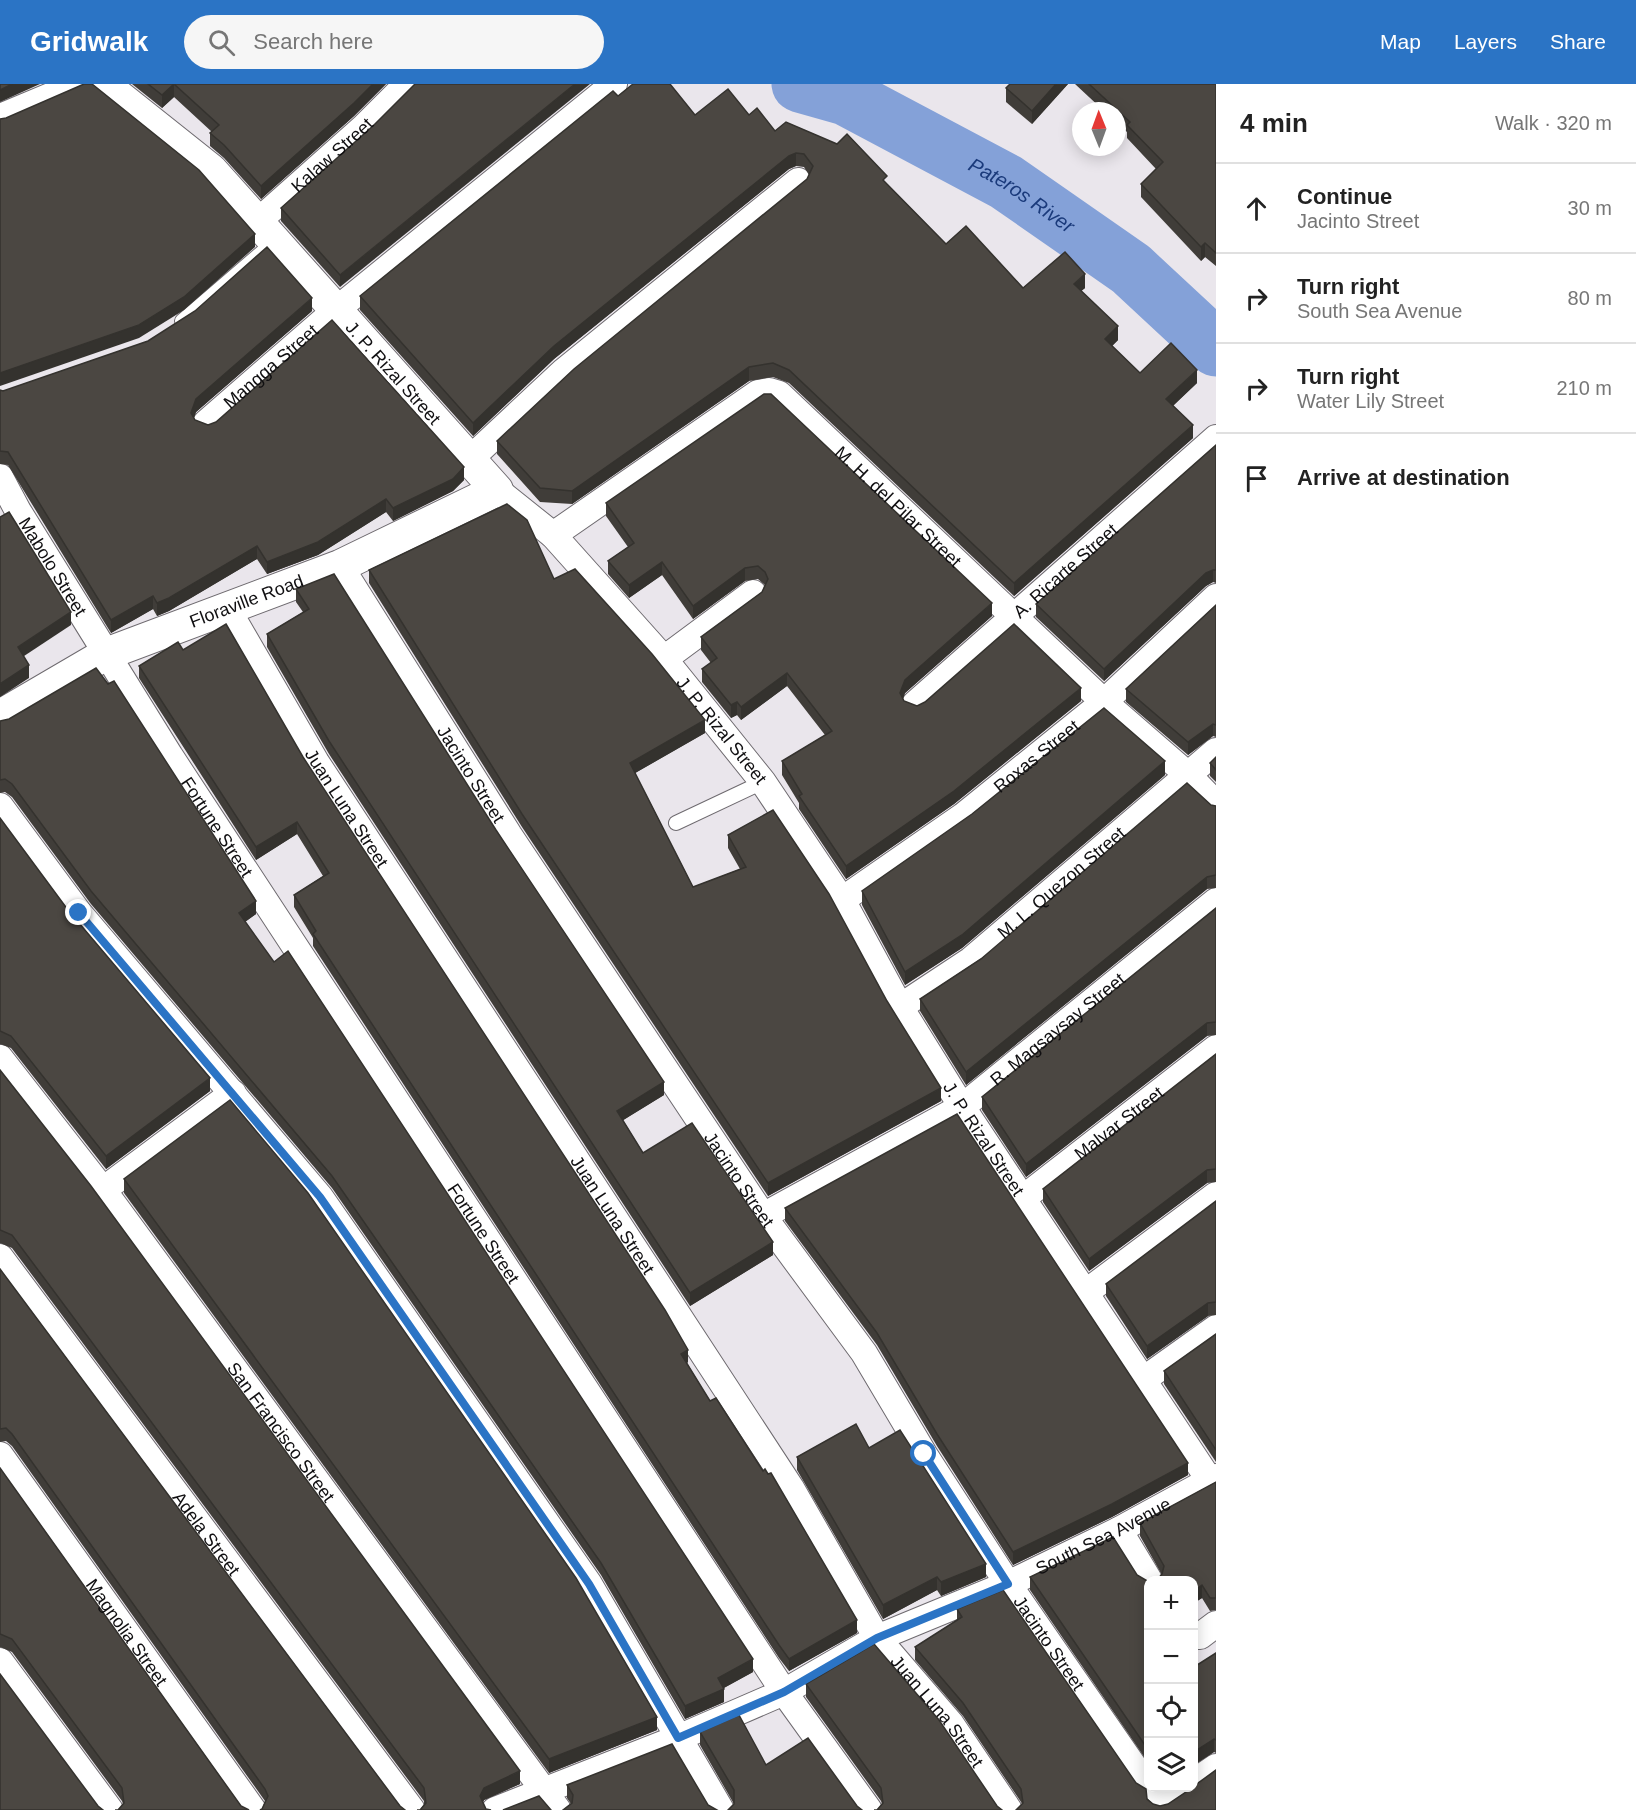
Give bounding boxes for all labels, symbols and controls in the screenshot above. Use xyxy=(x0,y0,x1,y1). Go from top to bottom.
search box xyxy=(184,15,604,69)
text: Gridwalk xyxy=(30,26,148,57)
icon: search xyxy=(205,26,238,59)
text: Search here xyxy=(253,29,373,54)
text: Map xyxy=(1380,30,1421,53)
text: Layers xyxy=(1454,30,1517,53)
text: Share xyxy=(1550,30,1606,53)
north arrow xyxy=(1072,102,1126,156)
text: 4 min xyxy=(1240,108,1308,138)
text: Walk · 320 m xyxy=(1495,112,1612,134)
street label: Kalaw Street xyxy=(287,114,377,197)
water label: Pateros River xyxy=(965,153,1080,238)
text: Continue xyxy=(1297,184,1392,209)
icon: ahead xyxy=(1240,192,1273,225)
text: 30 m xyxy=(1568,197,1612,219)
text: Jacinto Street xyxy=(1297,210,1419,232)
text: Turn right xyxy=(1297,274,1399,299)
icon: right xyxy=(1240,282,1273,315)
text: 80 m xyxy=(1568,287,1612,309)
text: South Sea Avenue xyxy=(1297,300,1462,322)
street label: J. P. Rizal Street xyxy=(341,317,445,429)
street label: Mangga Street xyxy=(220,320,322,413)
text: Turn right xyxy=(1297,364,1399,389)
icon: right xyxy=(1240,372,1273,405)
text: 210 m xyxy=(1556,377,1612,399)
text: Water Lily Street xyxy=(1297,390,1444,412)
street label: M. H. del Pilar Street xyxy=(831,442,965,571)
icon: arrive xyxy=(1240,462,1273,495)
text: Arrive at destination xyxy=(1297,465,1510,490)
street label: Mabolo Street xyxy=(14,514,91,620)
street label: A. Ricarte Street xyxy=(1009,520,1122,622)
street label: Floraville Road xyxy=(187,571,306,632)
street label: J. P. Rizal Street xyxy=(672,673,771,788)
street label: Roxas Street xyxy=(990,716,1083,797)
street label: Jacinto Street xyxy=(433,722,509,826)
street label: Juan Luna Street xyxy=(301,746,392,871)
street label: Fortune Street xyxy=(177,774,257,881)
street label: M. L. Quezon Street xyxy=(994,823,1129,943)
route end xyxy=(65,899,91,925)
street label: R. Magsaysay Street xyxy=(986,969,1129,1090)
street label: J. P. Rizal Street xyxy=(939,1078,1028,1200)
street label: Malvar Street xyxy=(1071,1083,1167,1164)
street label: Jacinto Street xyxy=(700,1128,778,1231)
street label: Juan Luna Street xyxy=(566,1152,658,1278)
street label: Fortune Street xyxy=(443,1180,523,1287)
street label: San Francisco Street xyxy=(223,1359,339,1506)
route start xyxy=(910,1440,936,1466)
street label: Adela Street xyxy=(168,1488,244,1579)
street label: South Sea Avenue xyxy=(1032,1494,1174,1579)
street label: Magnolia Street xyxy=(82,1575,171,1690)
map controls xyxy=(1144,1576,1198,1792)
button: + xyxy=(1144,1576,1198,1630)
street label: Jacinto Street xyxy=(1009,1592,1088,1694)
button: − xyxy=(1144,1630,1198,1684)
street label: Juan Luna Street xyxy=(887,1651,987,1771)
button: locate xyxy=(1144,1684,1198,1738)
button: layers xyxy=(1144,1738,1198,1792)

